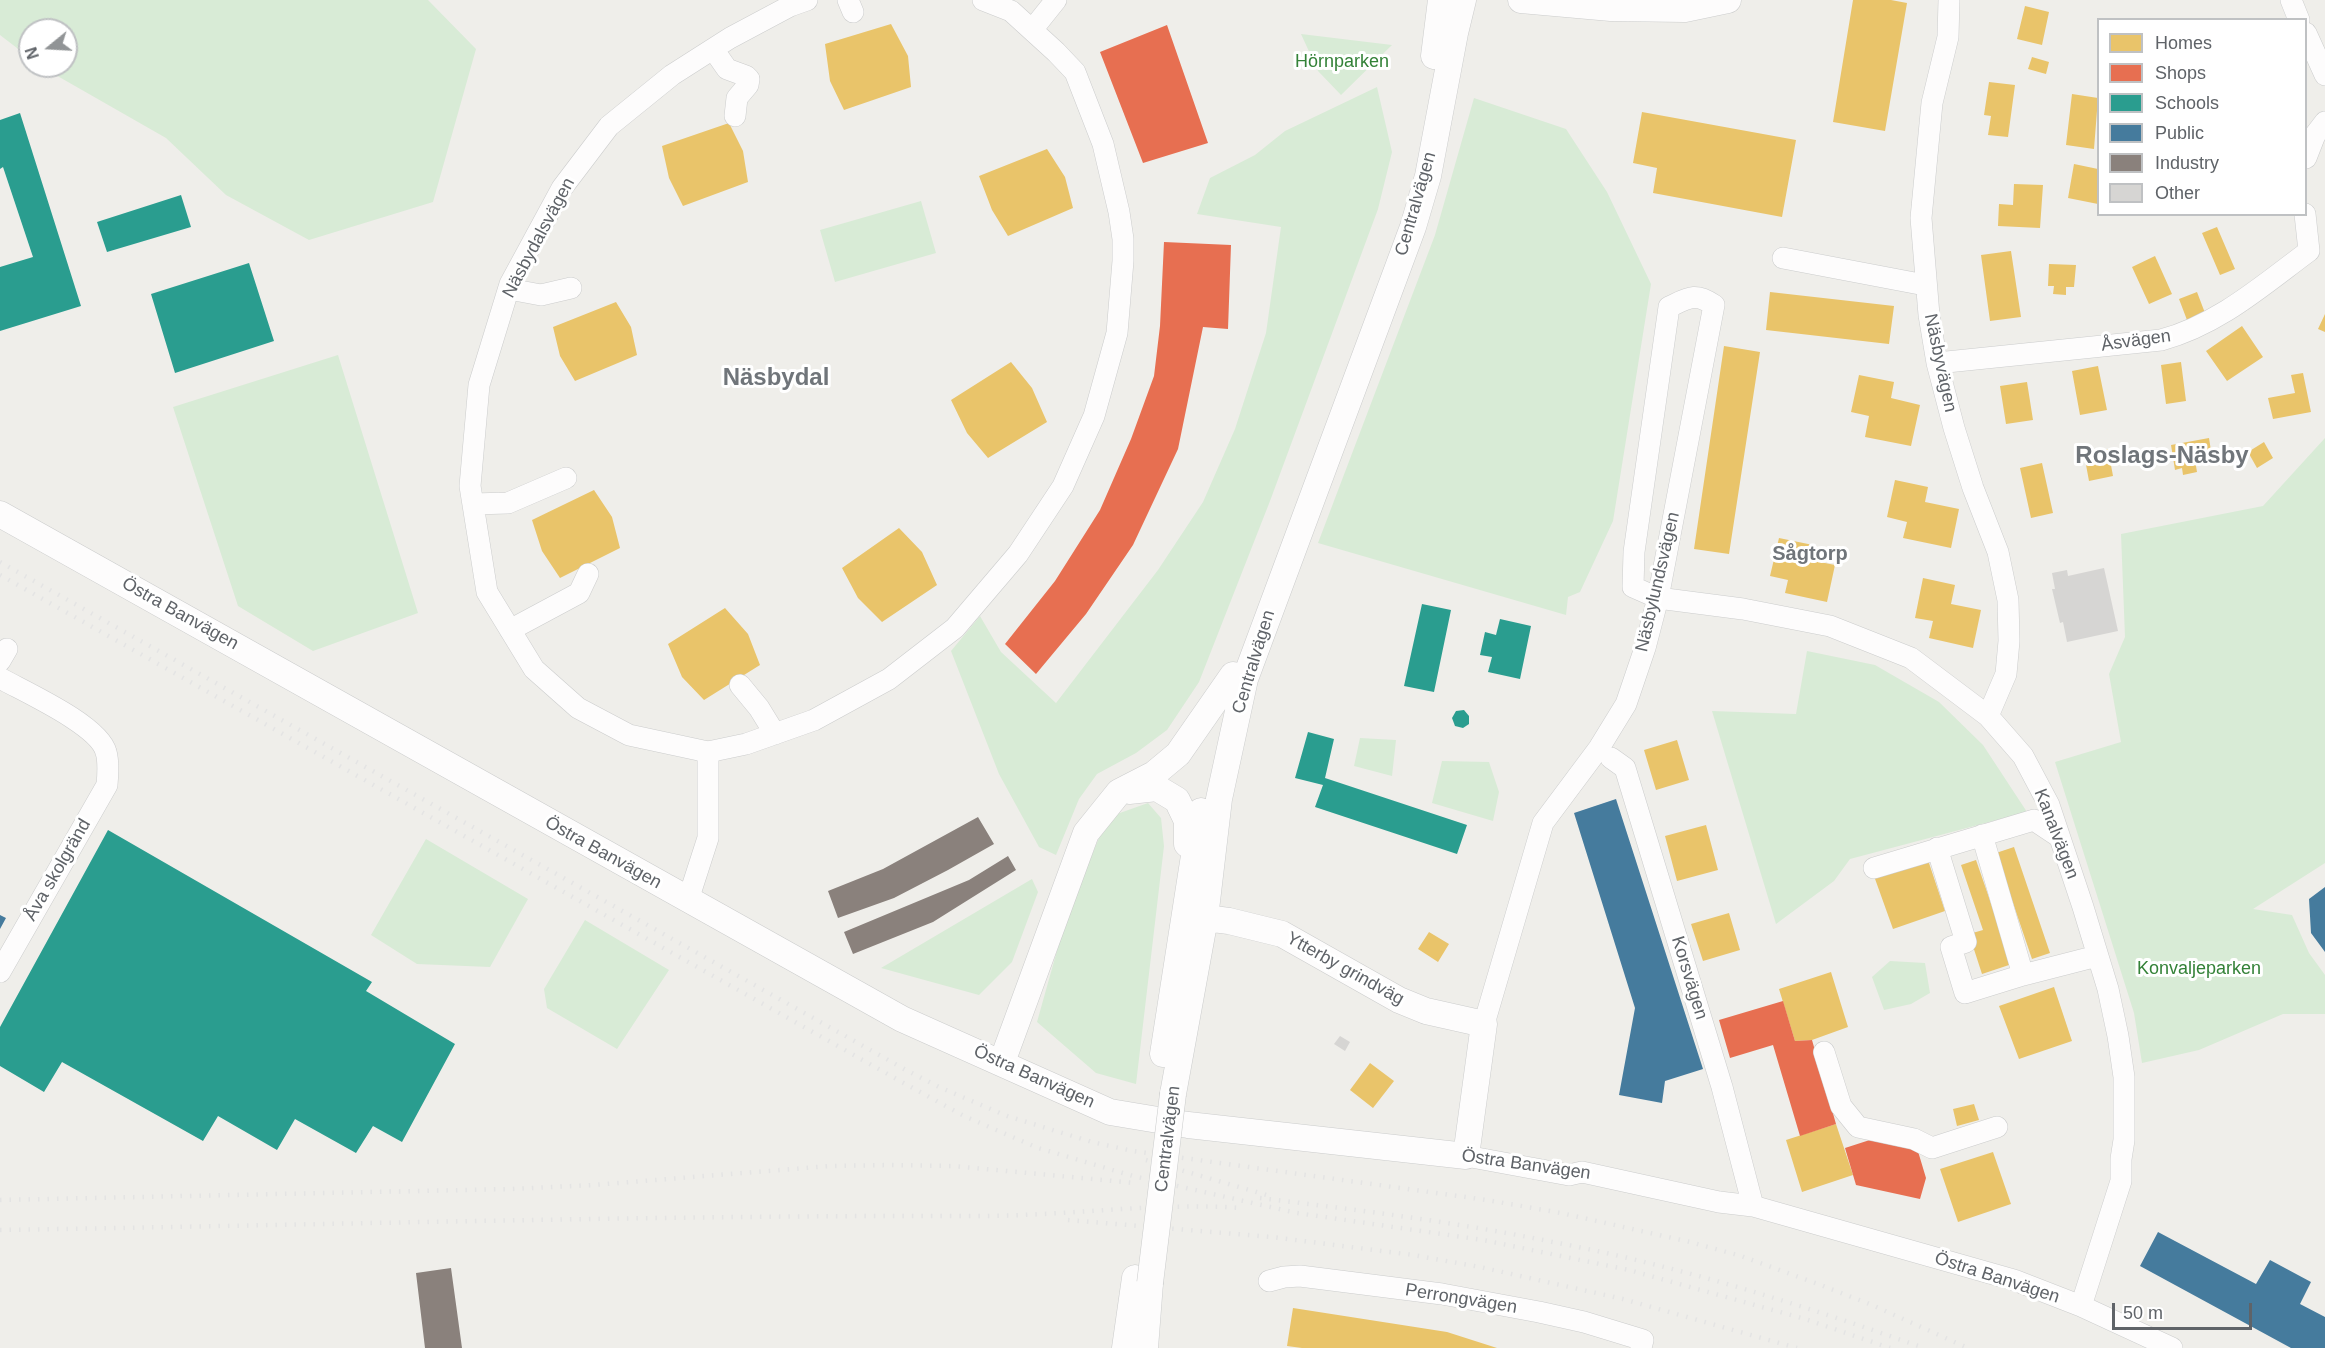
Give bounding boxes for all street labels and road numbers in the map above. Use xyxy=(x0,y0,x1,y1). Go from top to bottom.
street label: Centralvägen xyxy=(1391,150,1441,258)
street label: Näsbydalsvägen xyxy=(498,174,580,302)
street label: Näsbyvägen xyxy=(1919,312,1961,414)
street label: Åsvägen xyxy=(2100,325,2172,357)
street label: Näsbylundsvägen xyxy=(1631,510,1685,654)
street label: Östra Banvägen xyxy=(118,573,242,655)
street label: Centralvägen xyxy=(1228,608,1280,716)
street label: Kanalvägen xyxy=(2029,786,2083,882)
street label: Östra Banvägen xyxy=(541,812,665,894)
street label: Åva skolgränd xyxy=(20,815,96,925)
street label: Ytterby grindväg xyxy=(1282,928,1408,1010)
street label: Korsvägen xyxy=(1666,934,1712,1022)
street label: Östra Banvägen xyxy=(970,1041,1098,1113)
street label: Centralvägen xyxy=(1151,1085,1185,1193)
street label: Östra Banvägen xyxy=(1460,1145,1592,1185)
street label: Östra Banvägen xyxy=(1932,1248,2062,1308)
street label: Perrongvägen xyxy=(1403,1279,1519,1319)

